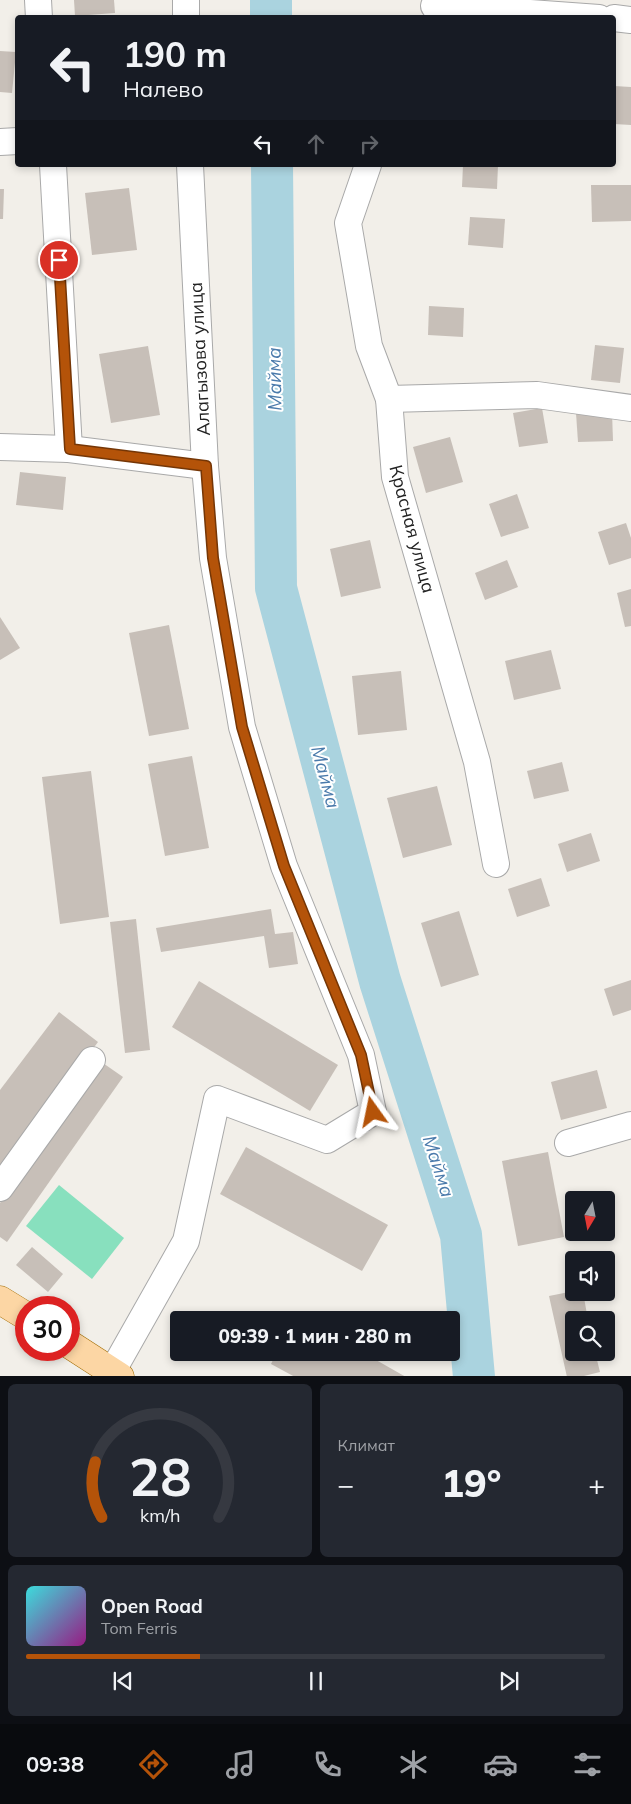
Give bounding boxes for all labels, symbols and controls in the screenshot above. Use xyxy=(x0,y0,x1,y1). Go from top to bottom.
text: 190 m xyxy=(123,32,227,76)
icon: left xyxy=(40,35,105,100)
text: Налево xyxy=(123,75,203,103)
icon: left xyxy=(249,130,277,158)
icon: ahead xyxy=(302,130,330,158)
icon: right xyxy=(355,130,383,158)
pin xyxy=(38,239,80,281)
icon: arrive xyxy=(45,246,73,274)
street label: Алагызова улица xyxy=(184,282,215,436)
water label: Майма xyxy=(261,347,287,411)
street label: Красная улица xyxy=(384,462,441,595)
water label: Майма xyxy=(306,743,346,811)
position arrow xyxy=(346,1085,398,1137)
water label: Майма xyxy=(418,1132,460,1200)
north arrow xyxy=(565,1191,615,1241)
map controls xyxy=(565,1191,615,1361)
button: sound xyxy=(565,1251,615,1301)
speed limit sign: 30 xyxy=(15,1296,80,1361)
button: search xyxy=(565,1311,615,1361)
text: 09:39 · 1 мин · 280 m xyxy=(218,1324,412,1348)
text: Климат xyxy=(338,1435,395,1455)
text: 28 xyxy=(129,1444,191,1509)
text: 19° xyxy=(441,1459,501,1507)
text: − xyxy=(338,1467,354,1502)
text: + xyxy=(588,1467,605,1502)
text: km/h xyxy=(140,1504,180,1526)
text: Open Road xyxy=(101,1594,203,1618)
text: Tom Ferris xyxy=(101,1618,178,1638)
icon: previous xyxy=(109,1667,137,1695)
icon: pause xyxy=(302,1667,330,1695)
icon: next xyxy=(495,1667,523,1695)
icon: directions xyxy=(136,1747,171,1782)
icon: music xyxy=(223,1747,258,1782)
icon: phone xyxy=(310,1747,345,1782)
icon: climate xyxy=(396,1747,431,1782)
icon: car xyxy=(483,1747,518,1782)
icon: filters xyxy=(570,1747,605,1782)
text: 09:38 xyxy=(26,1750,84,1778)

